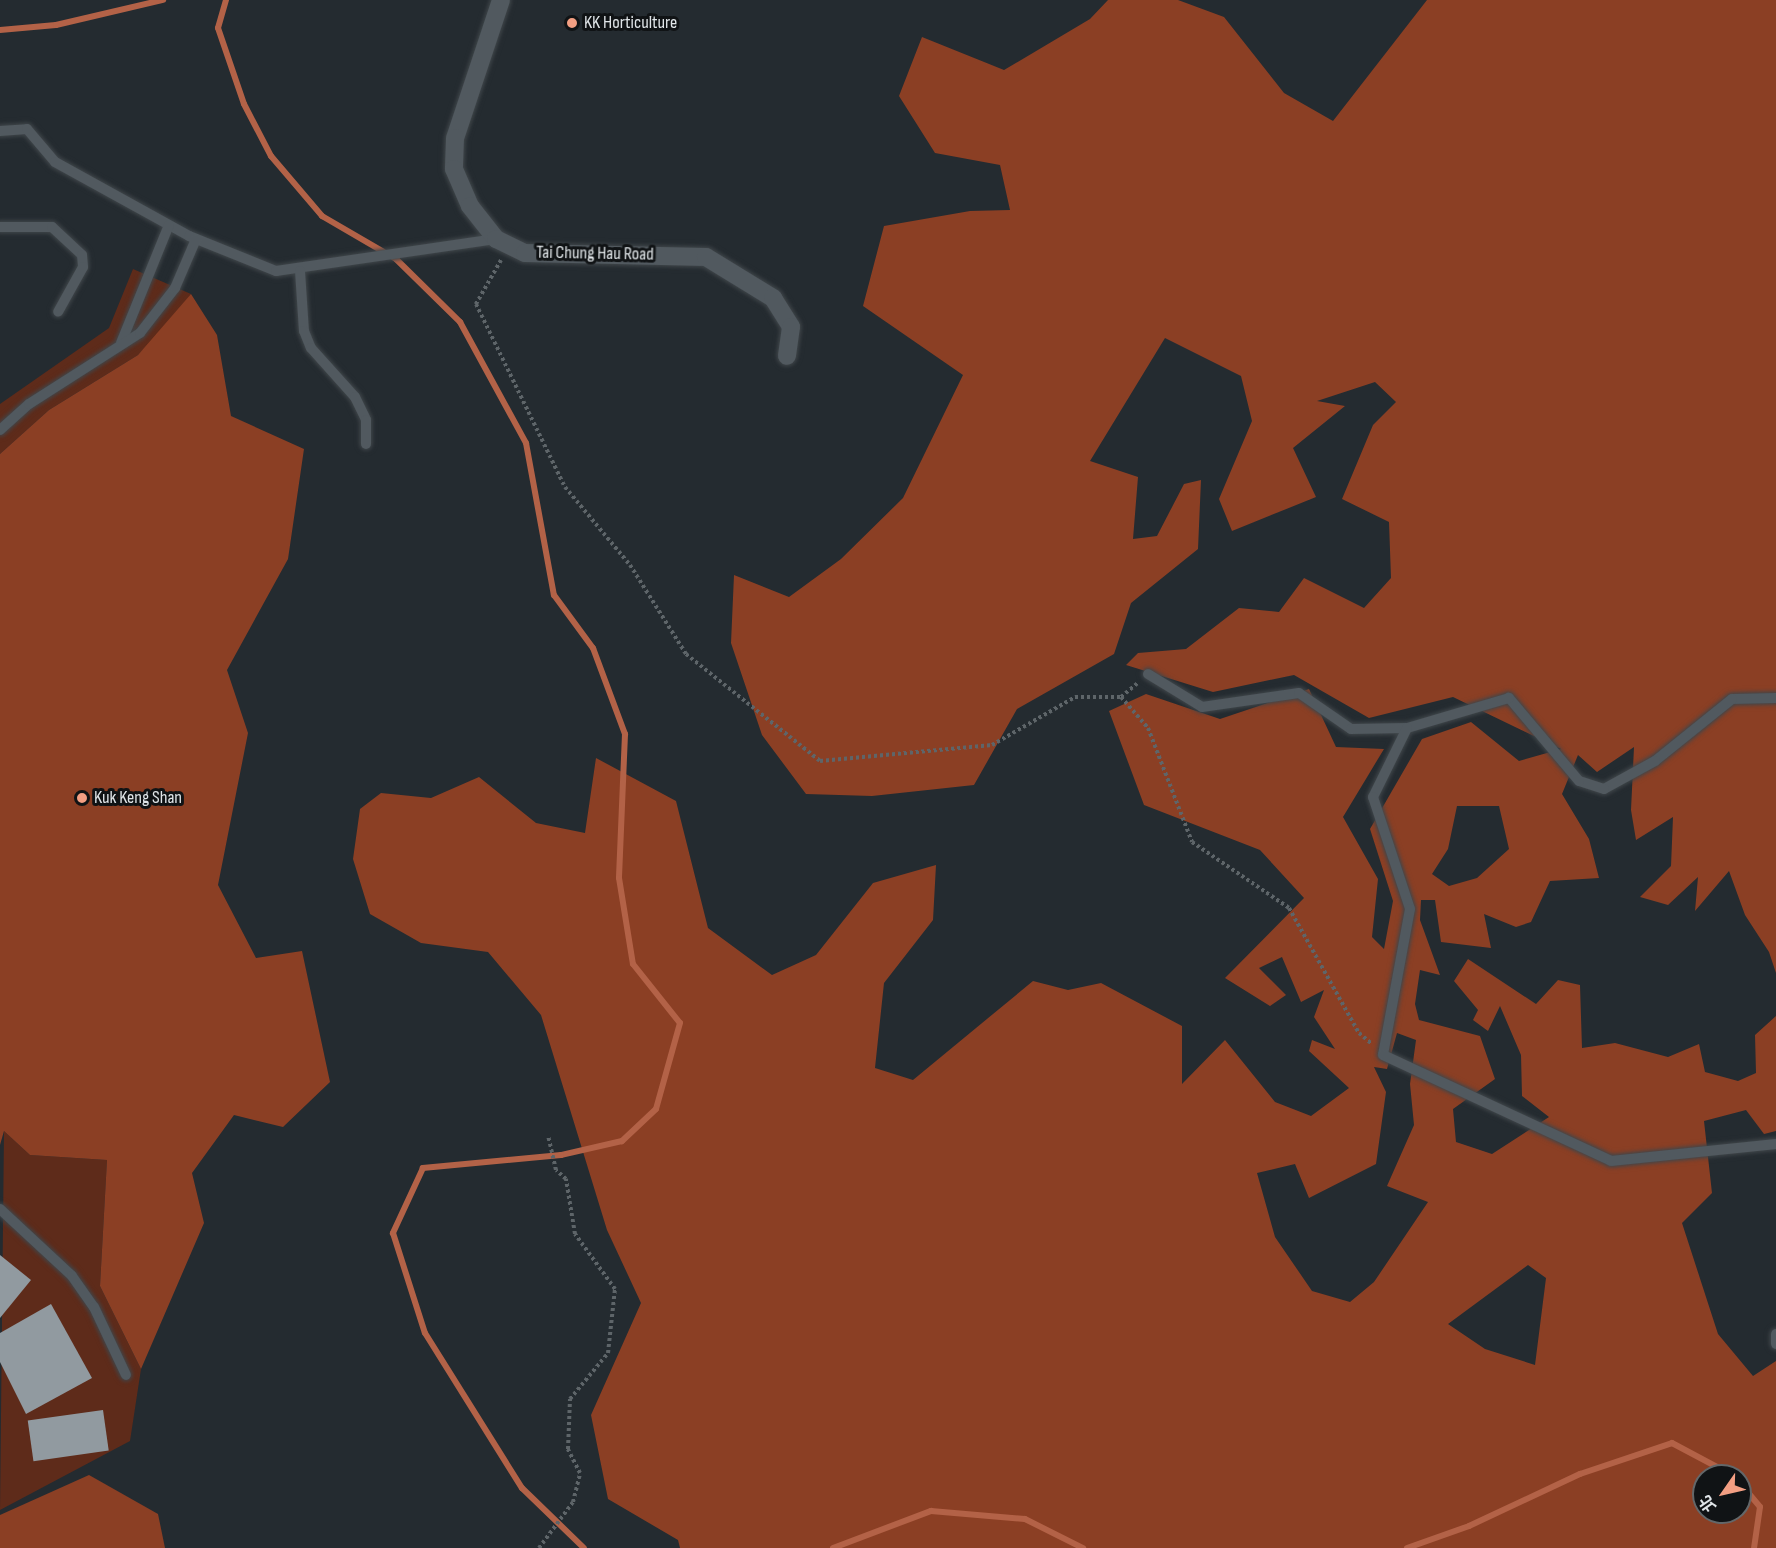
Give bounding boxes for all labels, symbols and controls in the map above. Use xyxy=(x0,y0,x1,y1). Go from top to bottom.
place label: KK Horticulture xyxy=(584,12,677,34)
marker: KK Horticulture xyxy=(565,16,579,30)
street label: Tai Chung Hau Road xyxy=(536,242,654,266)
place label: Kuk Keng Shan xyxy=(94,787,182,809)
marker: Kuk Keng Shan xyxy=(75,791,89,805)
north arrow xyxy=(1692,1464,1752,1524)
text: 北 xyxy=(1696,1491,1721,1515)

